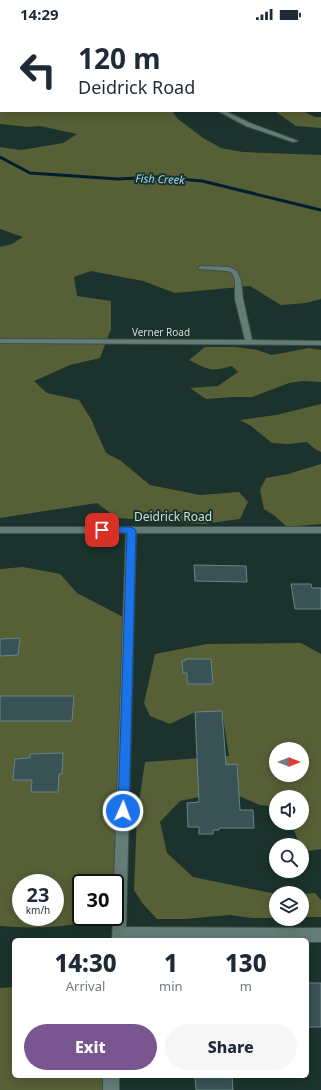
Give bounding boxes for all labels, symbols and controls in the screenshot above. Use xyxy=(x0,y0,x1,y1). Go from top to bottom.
text: 14:29 xyxy=(20,4,59,24)
text: 120 m xyxy=(78,39,161,77)
icon: left xyxy=(12,44,64,96)
text: Deidrick Road xyxy=(78,75,195,99)
water label: Fish Creek xyxy=(135,170,185,187)
street label: Verner Road xyxy=(132,325,190,339)
street label: Deidrick Road xyxy=(134,508,212,525)
pin xyxy=(85,513,119,547)
icon: arrive xyxy=(91,519,113,541)
north arrow xyxy=(269,742,309,782)
map controls xyxy=(269,742,309,926)
position arrow xyxy=(102,790,144,832)
button: sound xyxy=(269,790,309,830)
button: search xyxy=(269,838,309,878)
speed limit sign: 30 xyxy=(72,874,124,926)
text: 23 xyxy=(27,881,49,908)
button: layers xyxy=(269,886,309,926)
text: km/h xyxy=(26,903,50,917)
text: 14:30 xyxy=(54,946,117,979)
text: 1 xyxy=(164,946,178,979)
text: 130 xyxy=(225,946,267,979)
text: Arrival xyxy=(66,977,105,995)
text: min xyxy=(159,977,183,995)
text: m xyxy=(240,977,252,995)
button: Exit xyxy=(24,1024,157,1070)
button: Share xyxy=(165,1024,297,1070)

